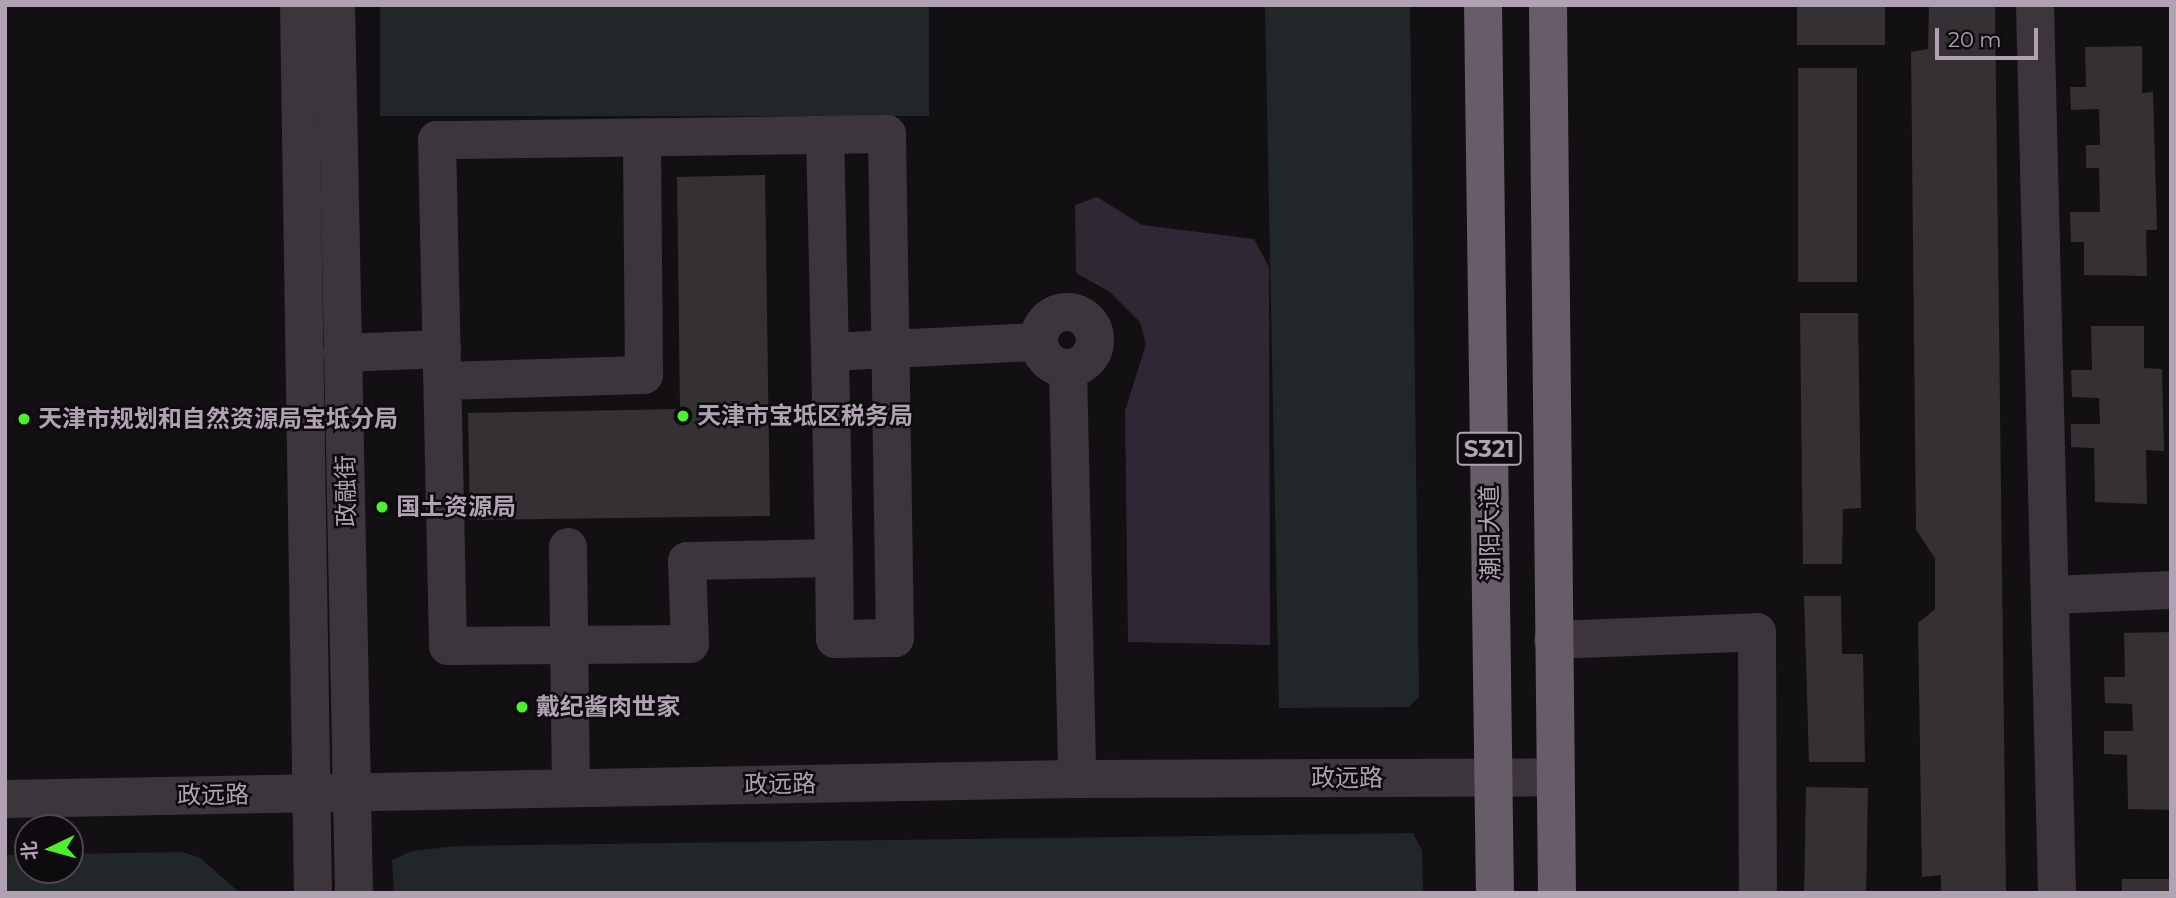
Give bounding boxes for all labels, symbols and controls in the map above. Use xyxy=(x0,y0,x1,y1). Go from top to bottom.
scale bar xyxy=(1938,14,2041,58)
text: 20 m xyxy=(1948,27,2002,52)
place label: 天津市宝坻区税务局 xyxy=(697,402,913,430)
place label: 天津市规划和自然资源局宝坻分局 xyxy=(38,405,398,433)
marker: 天津市宝坻区税务局 xyxy=(675,408,691,424)
marker: 天津市规划和自然资源局宝坻分局 xyxy=(16,411,32,427)
road number: S321 xyxy=(1456,430,1522,468)
street label: 政融街 xyxy=(331,455,361,527)
street label: 潮阳大道 xyxy=(1475,485,1505,581)
place label: 国土资源局 xyxy=(396,493,516,521)
marker: 国土资源局 xyxy=(374,499,390,515)
place label: 戴纪酱肉世家 xyxy=(536,693,680,721)
marker: 戴纪酱肉世家 xyxy=(514,699,530,715)
street label: 政远路 xyxy=(1311,764,1383,792)
street label: 政远路 xyxy=(744,769,816,799)
street label: 政远路 xyxy=(177,780,249,810)
north arrow xyxy=(14,814,84,884)
text: 北 xyxy=(17,840,42,861)

